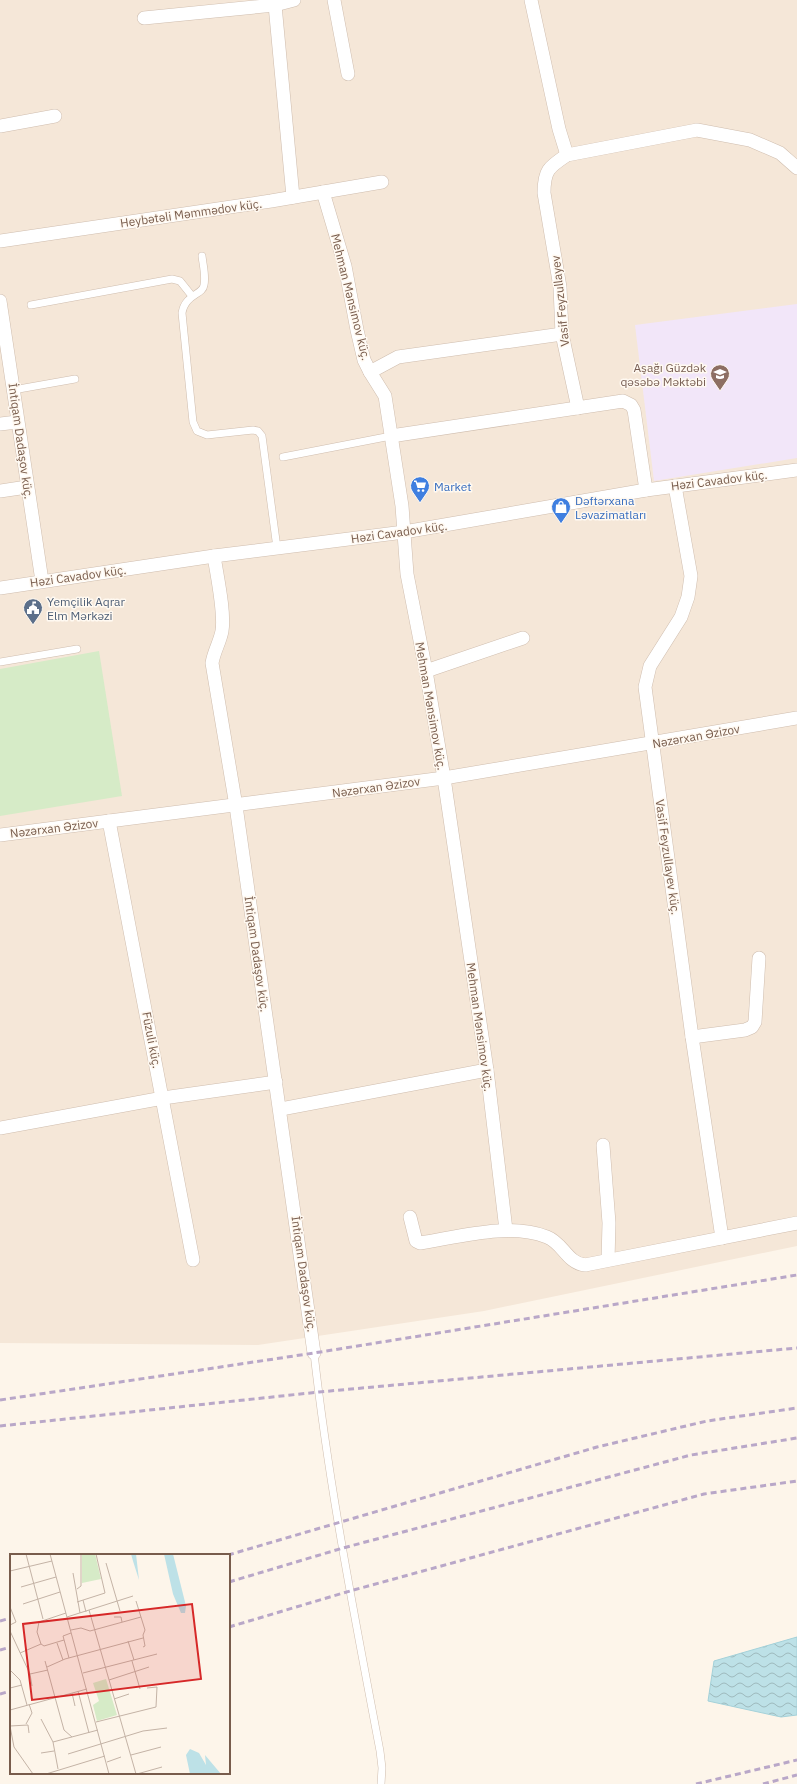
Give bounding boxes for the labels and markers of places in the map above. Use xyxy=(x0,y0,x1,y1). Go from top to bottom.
place label: Aşağı Güzdək qəsəbə Məktəbi xyxy=(620,360,707,389)
school or university icon: Aşağı Güzdək qəsəbə Məktəbi xyxy=(709,363,731,391)
supermarket icon: Market xyxy=(409,475,431,503)
place label: Market xyxy=(434,479,471,494)
place label: Dəftərxana Ləvazimatları xyxy=(575,493,646,522)
shop icon: Dəftərxana Ləvazimatları xyxy=(550,496,572,524)
place label: Yemçilik Aqrar Elm Mərkəzi xyxy=(47,594,125,623)
public building icon: Yemçilik Aqrar Elm Mərkəzi xyxy=(22,597,44,625)

